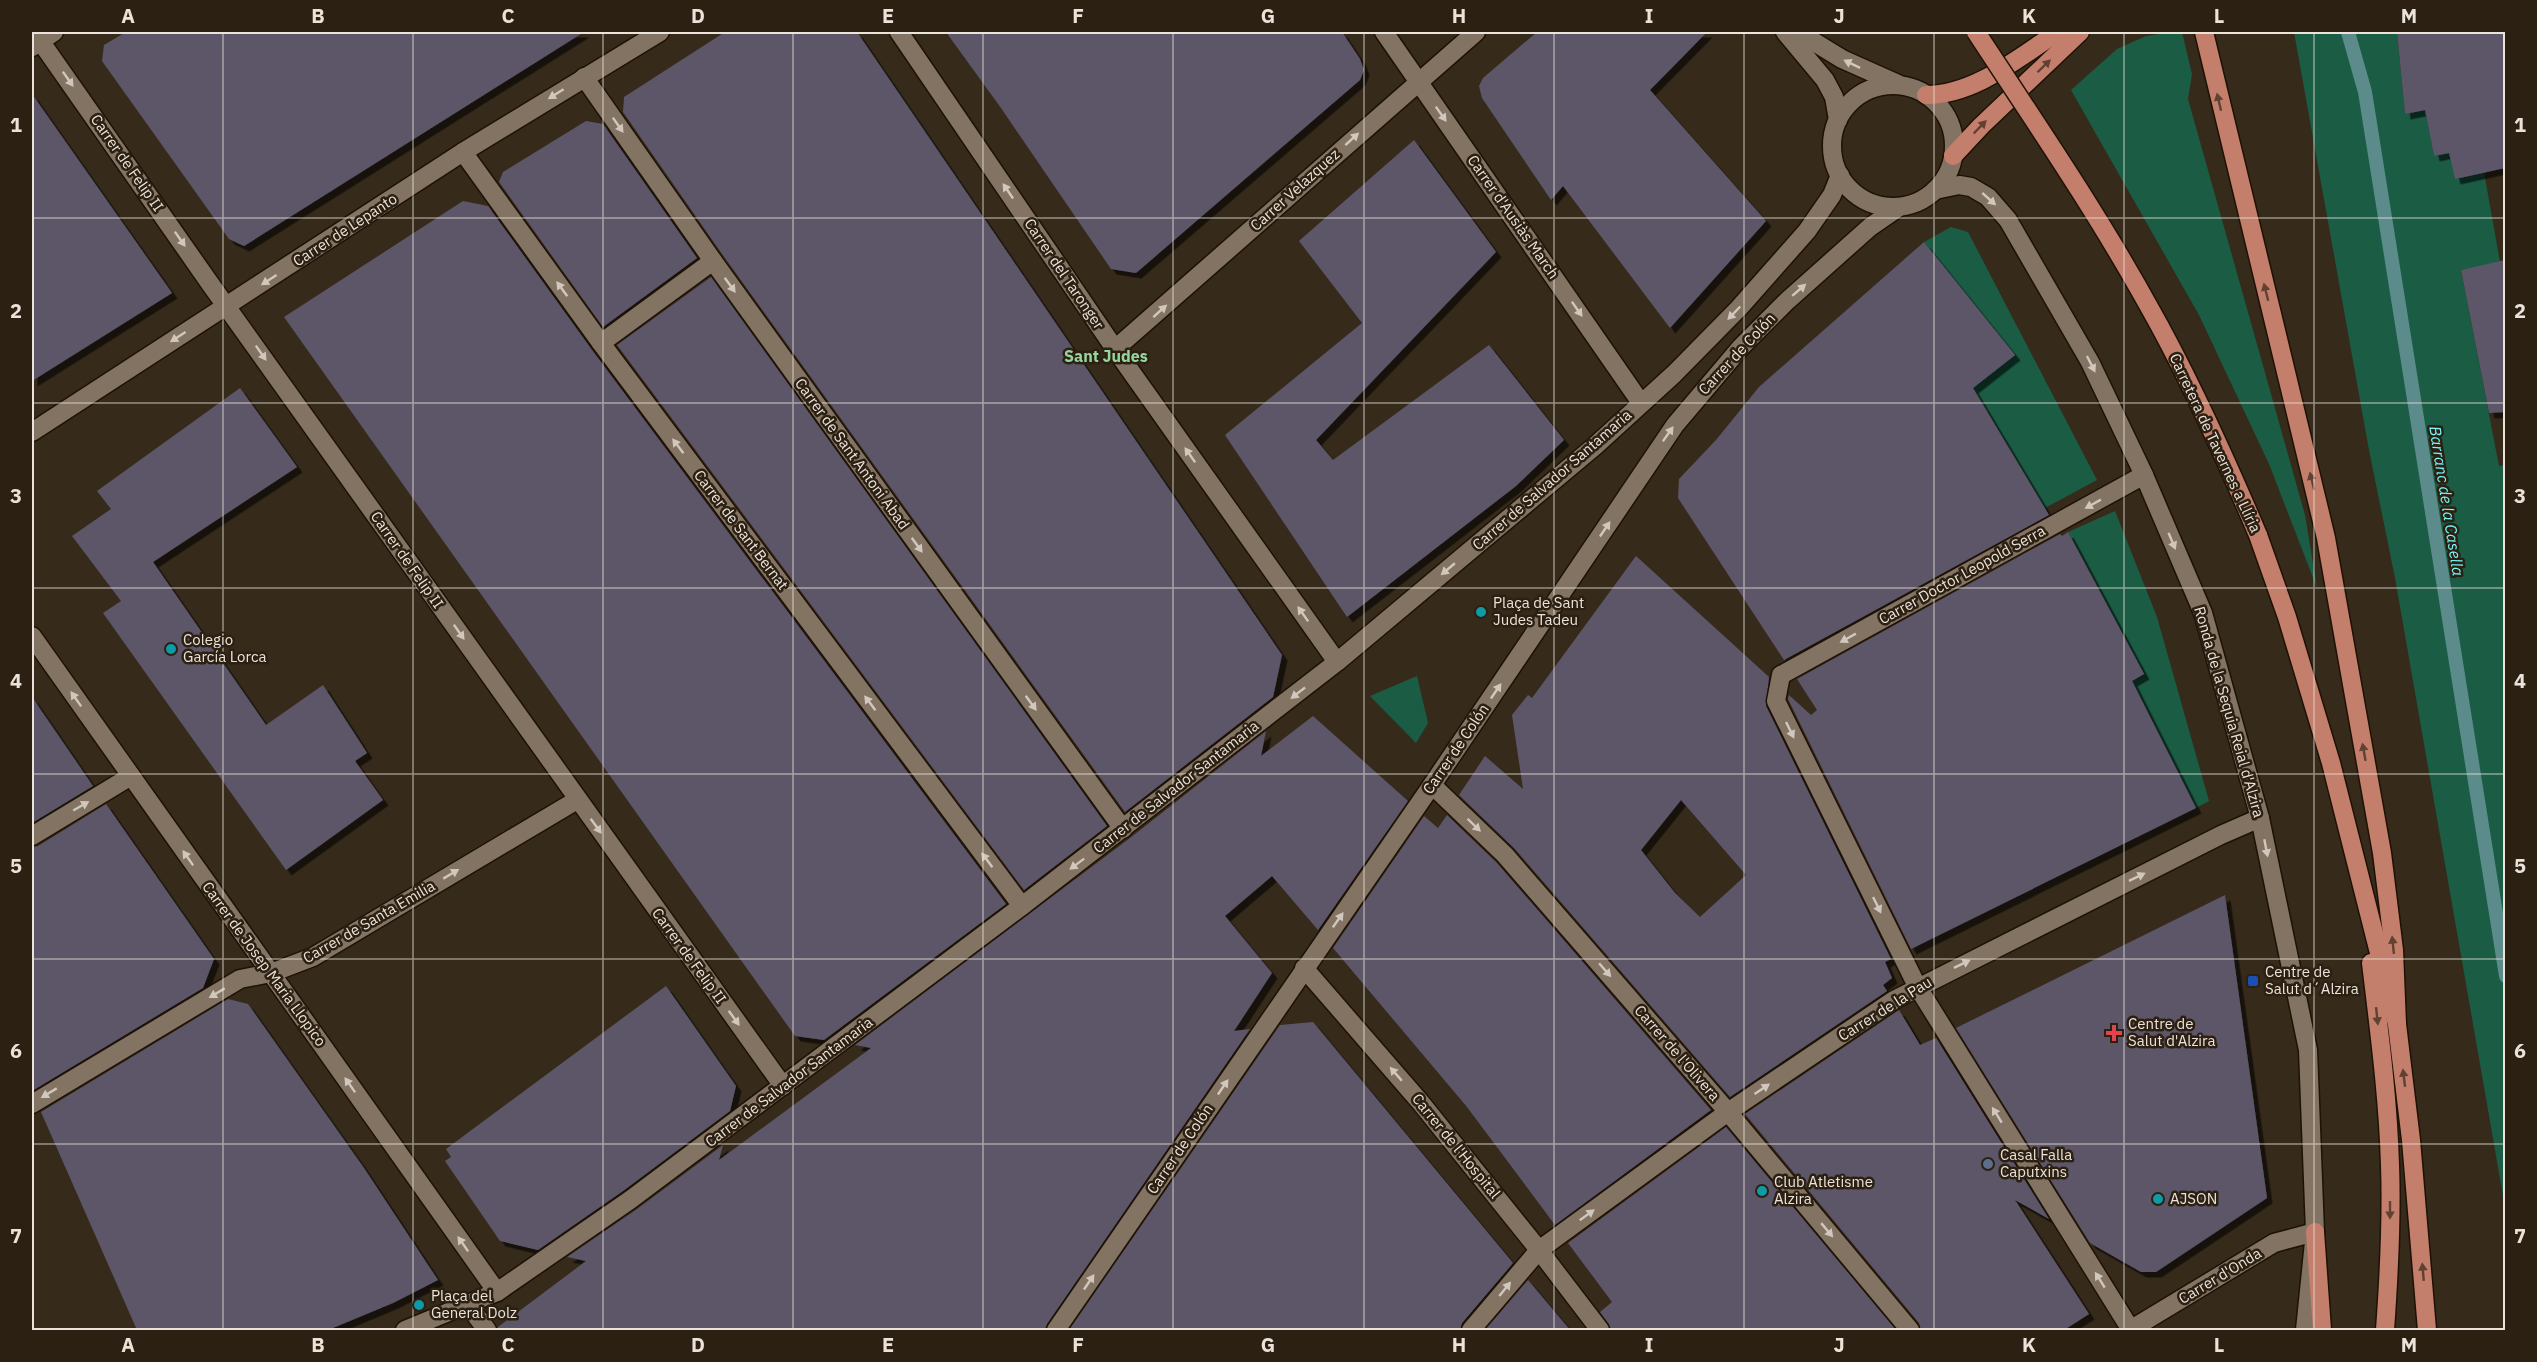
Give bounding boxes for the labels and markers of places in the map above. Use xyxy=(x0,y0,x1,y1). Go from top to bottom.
place label: Plaça de Sant Judes Tadeu xyxy=(1493,593,1584,629)
marker: Plaça de Sant Judes Tadeu xyxy=(1474,605,1488,619)
place label: Colegio García Lorca xyxy=(183,630,266,666)
marker: Colegio García Lorca xyxy=(164,642,178,656)
place label: Centre de Salut d´Alzira xyxy=(2265,962,2359,998)
marker: Centre de Salut d´Alzira xyxy=(2246,974,2260,988)
place label: Centre de Salut d'Alzira xyxy=(2128,1014,2216,1050)
marker: Centre de Salut d'Alzira xyxy=(2105,1024,2123,1042)
place label: Casal Falla Caputxins xyxy=(2000,1145,2072,1181)
marker: Casal Falla Caputxins xyxy=(1981,1157,1995,1171)
place label: Club Atletisme Alzira xyxy=(1774,1172,1873,1208)
marker: Club Atletisme Alzira xyxy=(1755,1184,1769,1198)
place label: AJSON xyxy=(2170,1189,2217,1208)
marker: AJSON xyxy=(2151,1192,2165,1206)
place label: Plaça del General Dolz xyxy=(431,1286,517,1322)
marker: Plaça del General Dolz xyxy=(412,1298,426,1312)

